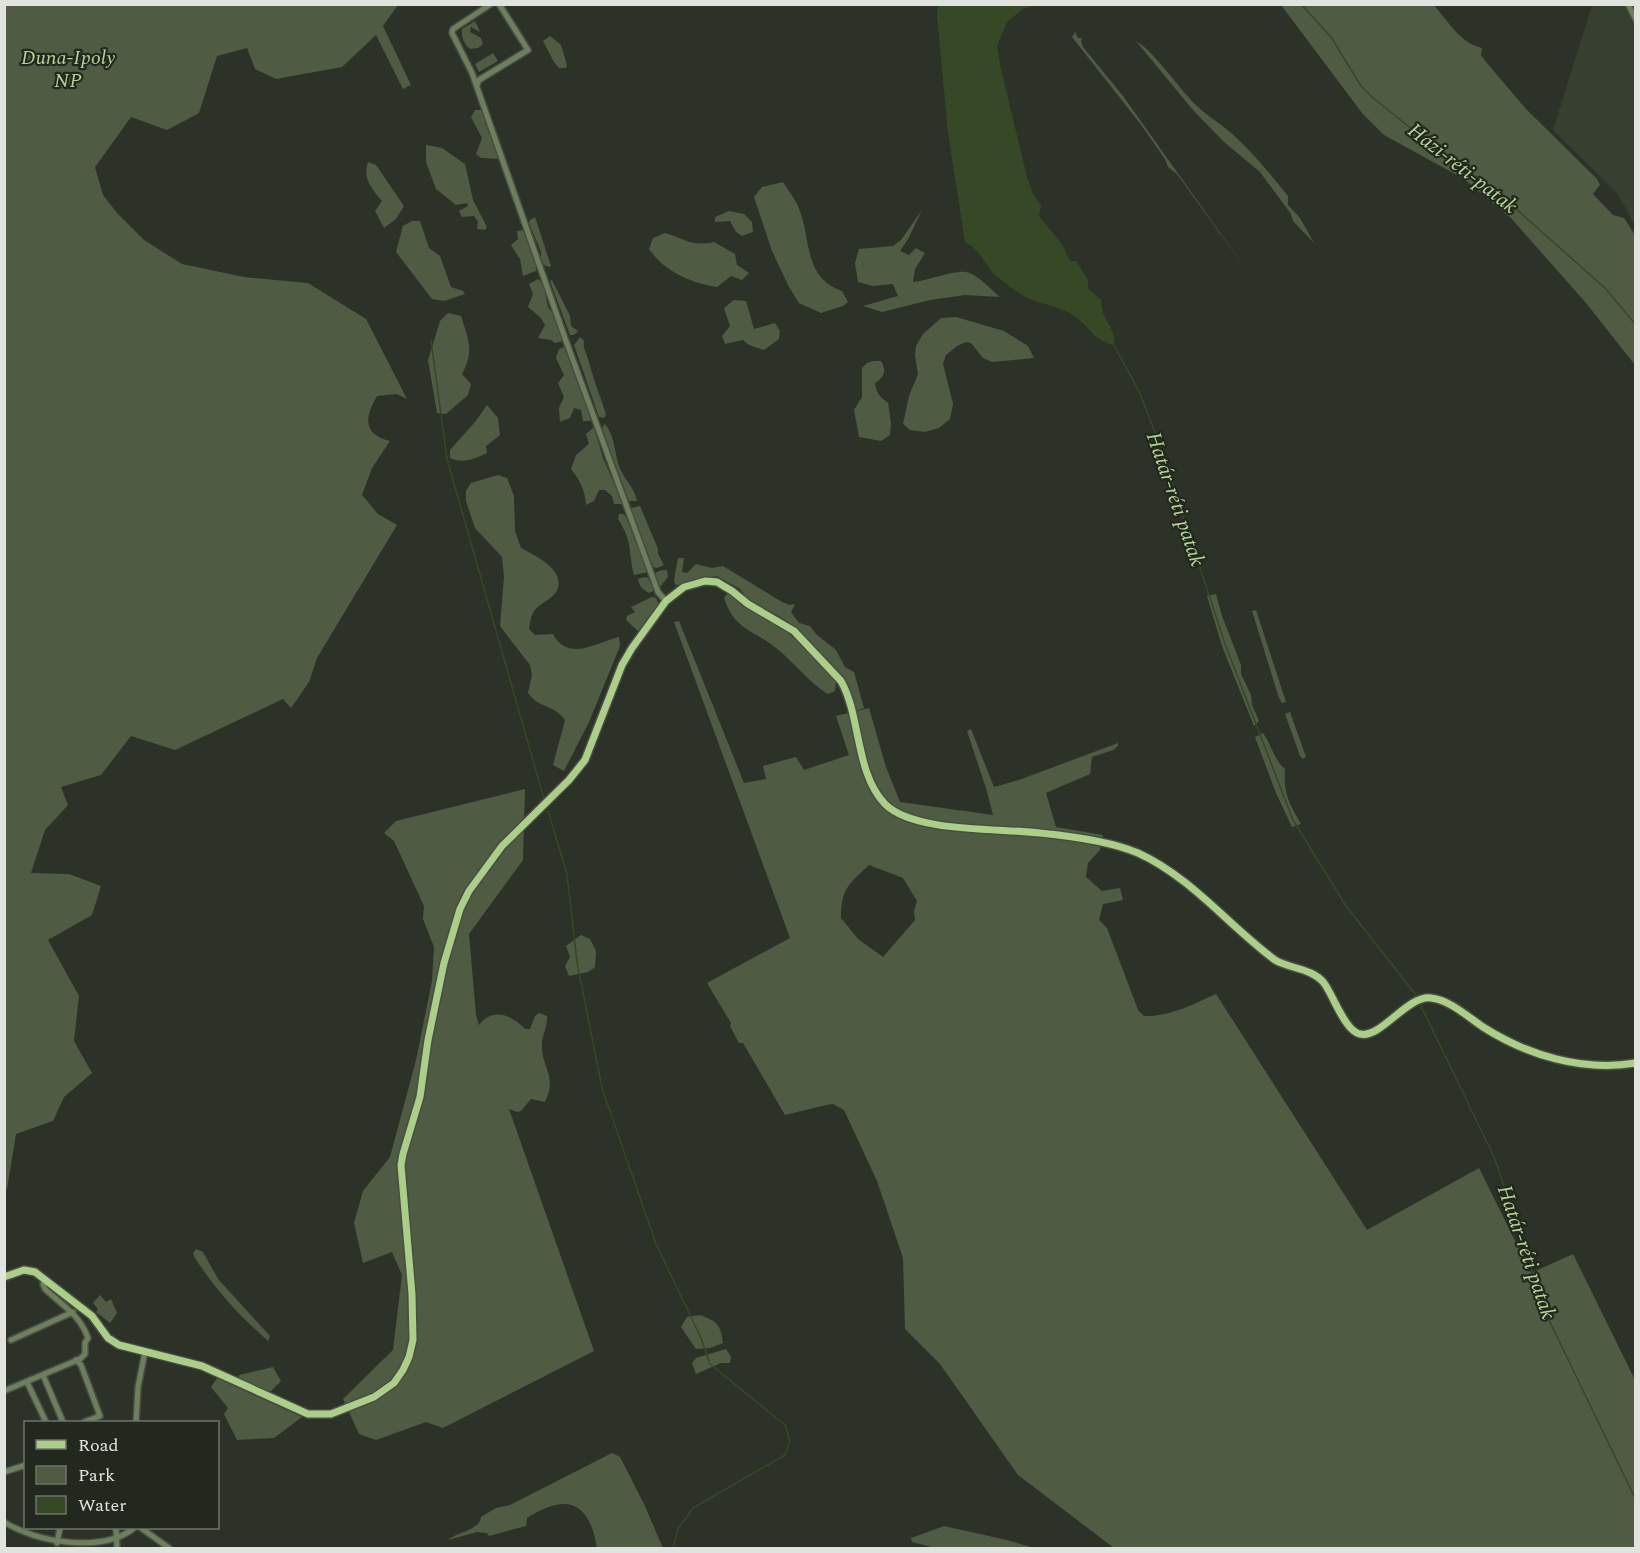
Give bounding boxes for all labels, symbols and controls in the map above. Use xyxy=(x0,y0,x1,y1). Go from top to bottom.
park label: Duna-Ipoly NP xyxy=(21,43,115,96)
water label: Házi-réti-patak xyxy=(1400,115,1525,222)
water label: Határ-réti patak xyxy=(1137,428,1213,571)
water label: Határ-réti patak xyxy=(1488,1181,1564,1324)
legend xyxy=(24,1421,219,1529)
text: Road xyxy=(78,1432,119,1459)
text: Park xyxy=(78,1462,115,1489)
text: Water xyxy=(78,1492,126,1519)

